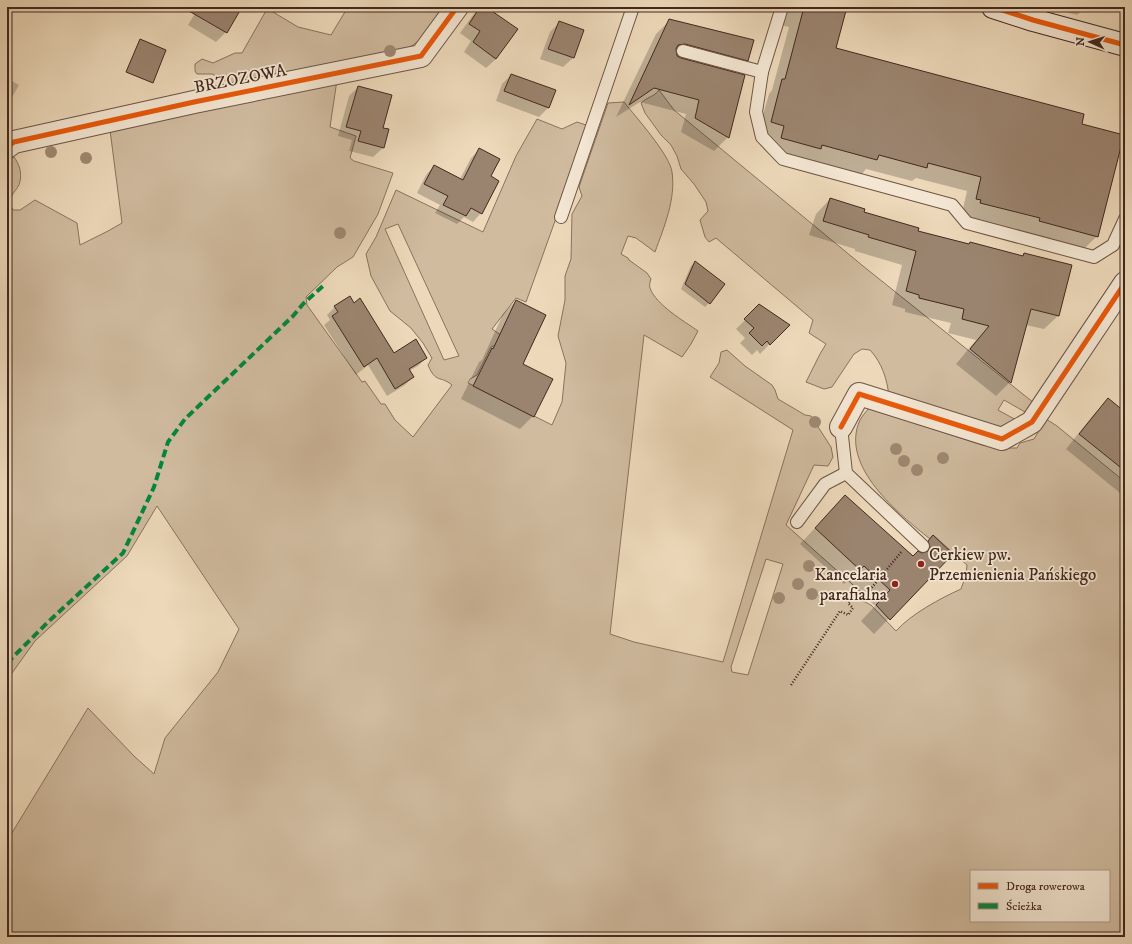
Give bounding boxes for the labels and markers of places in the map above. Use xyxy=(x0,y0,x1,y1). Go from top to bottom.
place label: Cerkiew pw. Przemienienia Pańskiego xyxy=(929,544,1096,586)
marker: Cerkiew pw. Przemienienia Pańskiego xyxy=(916,559,926,569)
place label: Kancelaria parafialna xyxy=(814,564,888,606)
marker: Kancelaria parafialna xyxy=(890,579,900,589)

